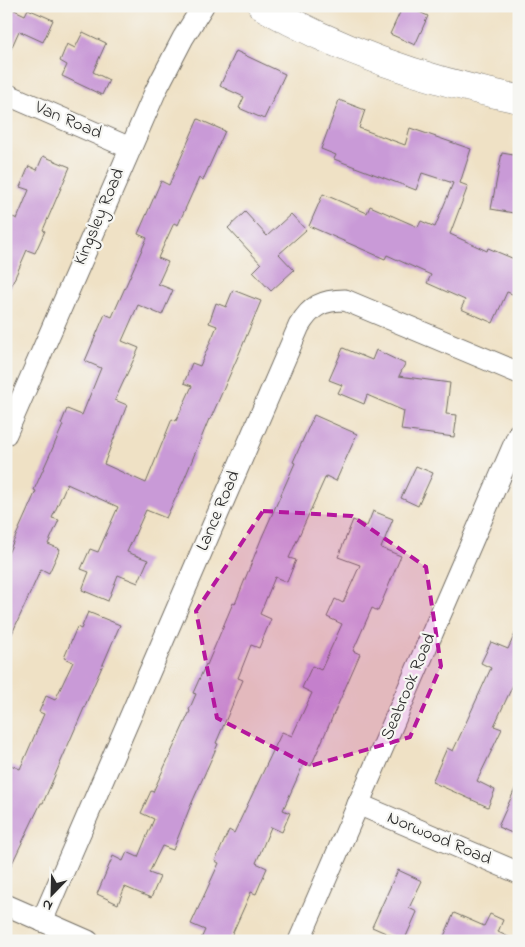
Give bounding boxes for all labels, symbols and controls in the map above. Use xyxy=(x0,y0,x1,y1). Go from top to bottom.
street label: Van Road xyxy=(29,95,106,147)
street label: Kingsley Road xyxy=(68,165,133,270)
street label: Lance Road xyxy=(190,467,248,555)
street label: Seabrook Road xyxy=(375,629,443,745)
street label: Norwood Road xyxy=(383,805,495,873)
north arrow xyxy=(28,870,78,920)
text: N xyxy=(39,893,56,916)

